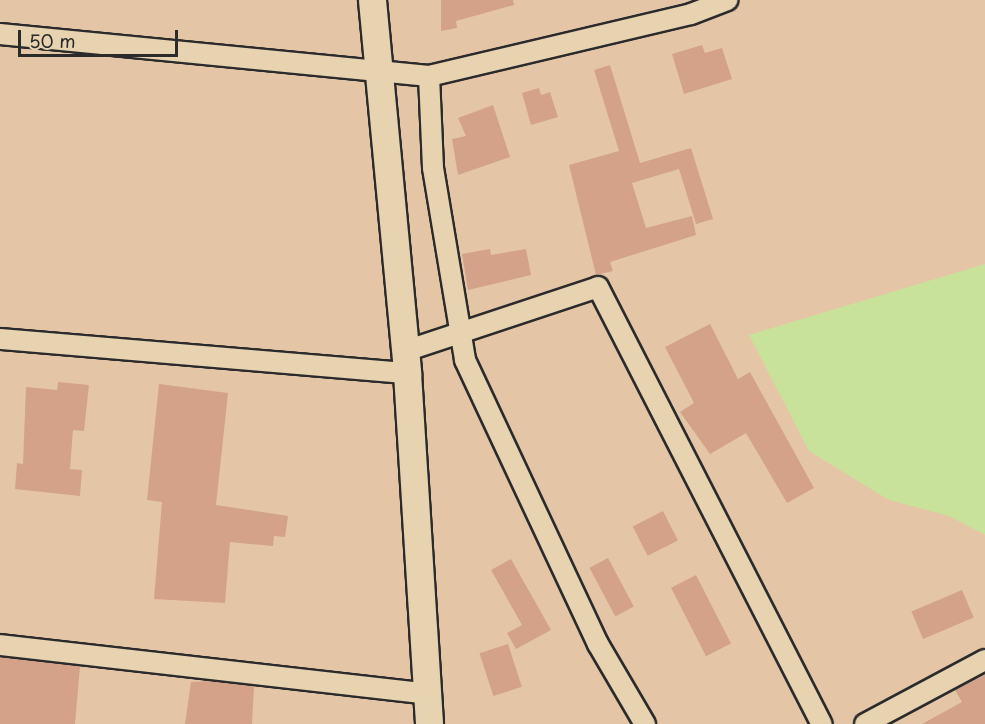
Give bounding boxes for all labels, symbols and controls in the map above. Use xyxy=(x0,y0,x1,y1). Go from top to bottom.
scale bar xyxy=(21,18,182,56)
text: 50 m xyxy=(29,27,76,54)

